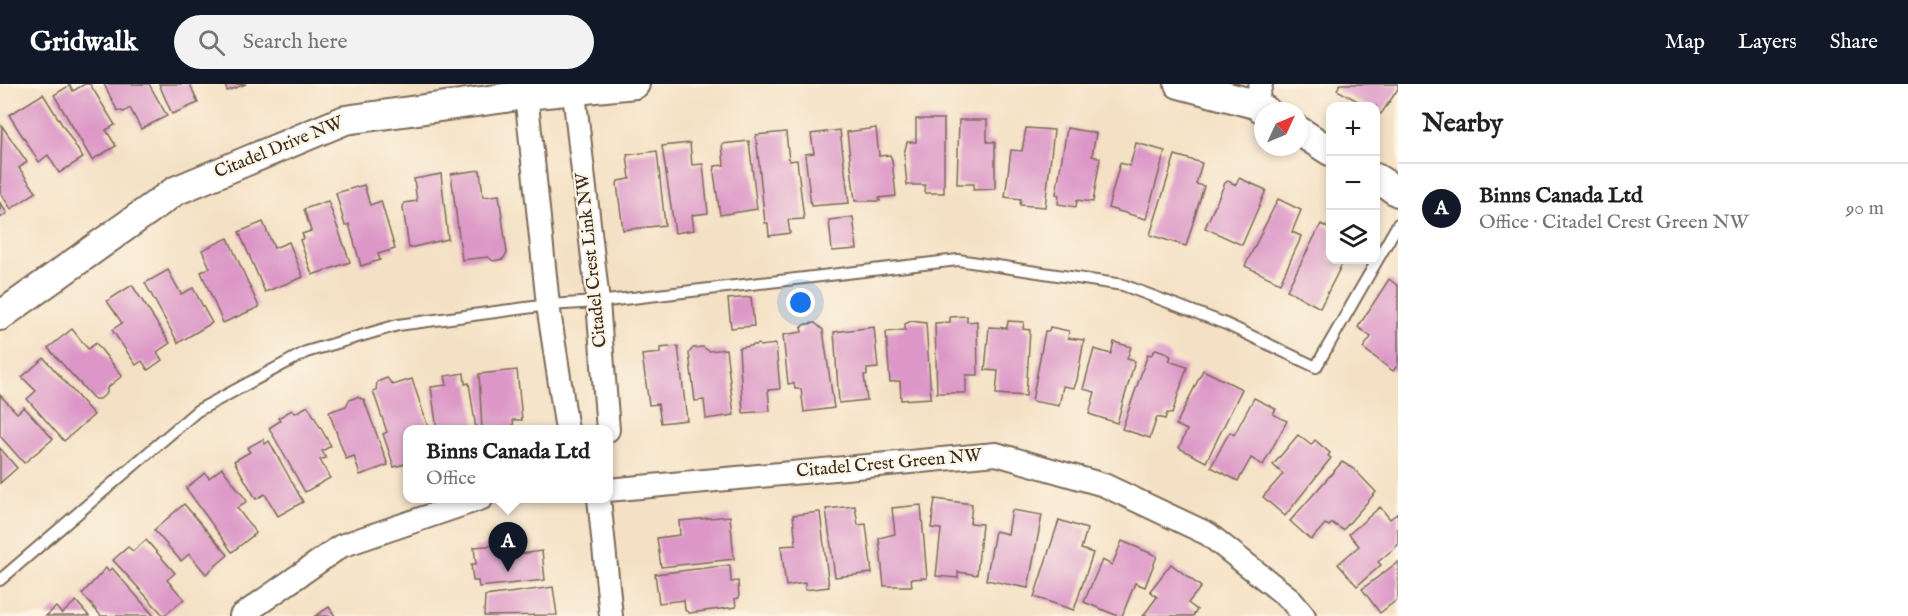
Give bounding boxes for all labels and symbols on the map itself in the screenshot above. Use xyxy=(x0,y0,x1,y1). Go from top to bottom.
north arrow xyxy=(1254,102,1308,156)
street label: Citadel Drive NW xyxy=(211,111,348,184)
street label: Citadel Crest Link NW xyxy=(571,171,613,349)
your location xyxy=(786,288,815,317)
street label: Citadel Crest Green NW xyxy=(795,444,983,484)
pin: A xyxy=(488,522,528,572)

